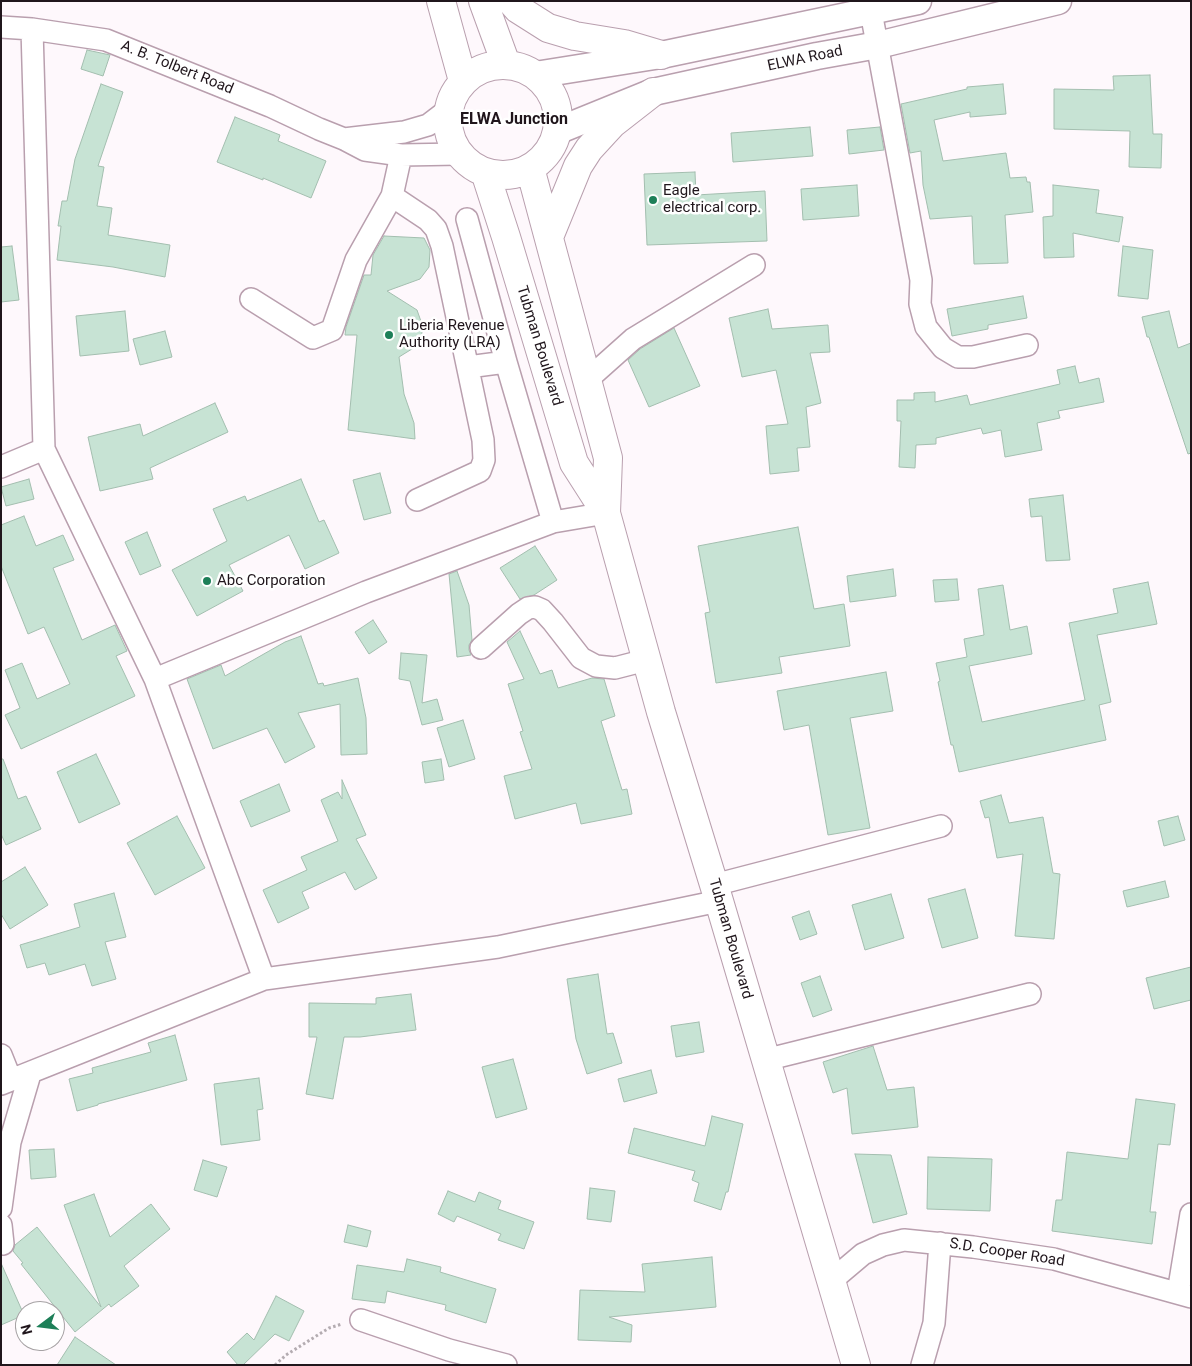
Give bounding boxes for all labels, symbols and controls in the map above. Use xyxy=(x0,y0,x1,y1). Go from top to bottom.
street label: A. B. Tolbert Road xyxy=(118,37,236,99)
street label: ELWA Road xyxy=(766,42,844,76)
district label: ELWA Junction xyxy=(460,110,568,130)
place label: Eagle electrical corp. xyxy=(663,182,761,217)
marker: Eagle electrical corp. xyxy=(647,194,659,206)
street label: Tubman Boulevard xyxy=(512,284,566,408)
place label: Liberia Revenue Authority (LRA) xyxy=(399,317,504,352)
marker: Liberia Revenue Authority (LRA) xyxy=(383,329,395,341)
place label: Abc Corporation xyxy=(217,572,326,590)
marker: Abc Corporation xyxy=(201,575,213,587)
street label: Tubman Boulevard xyxy=(704,877,756,1001)
street label: S.D. Cooper Road xyxy=(948,1235,1066,1271)
north arrow xyxy=(15,1301,65,1351)
text: N xyxy=(17,1323,35,1336)

